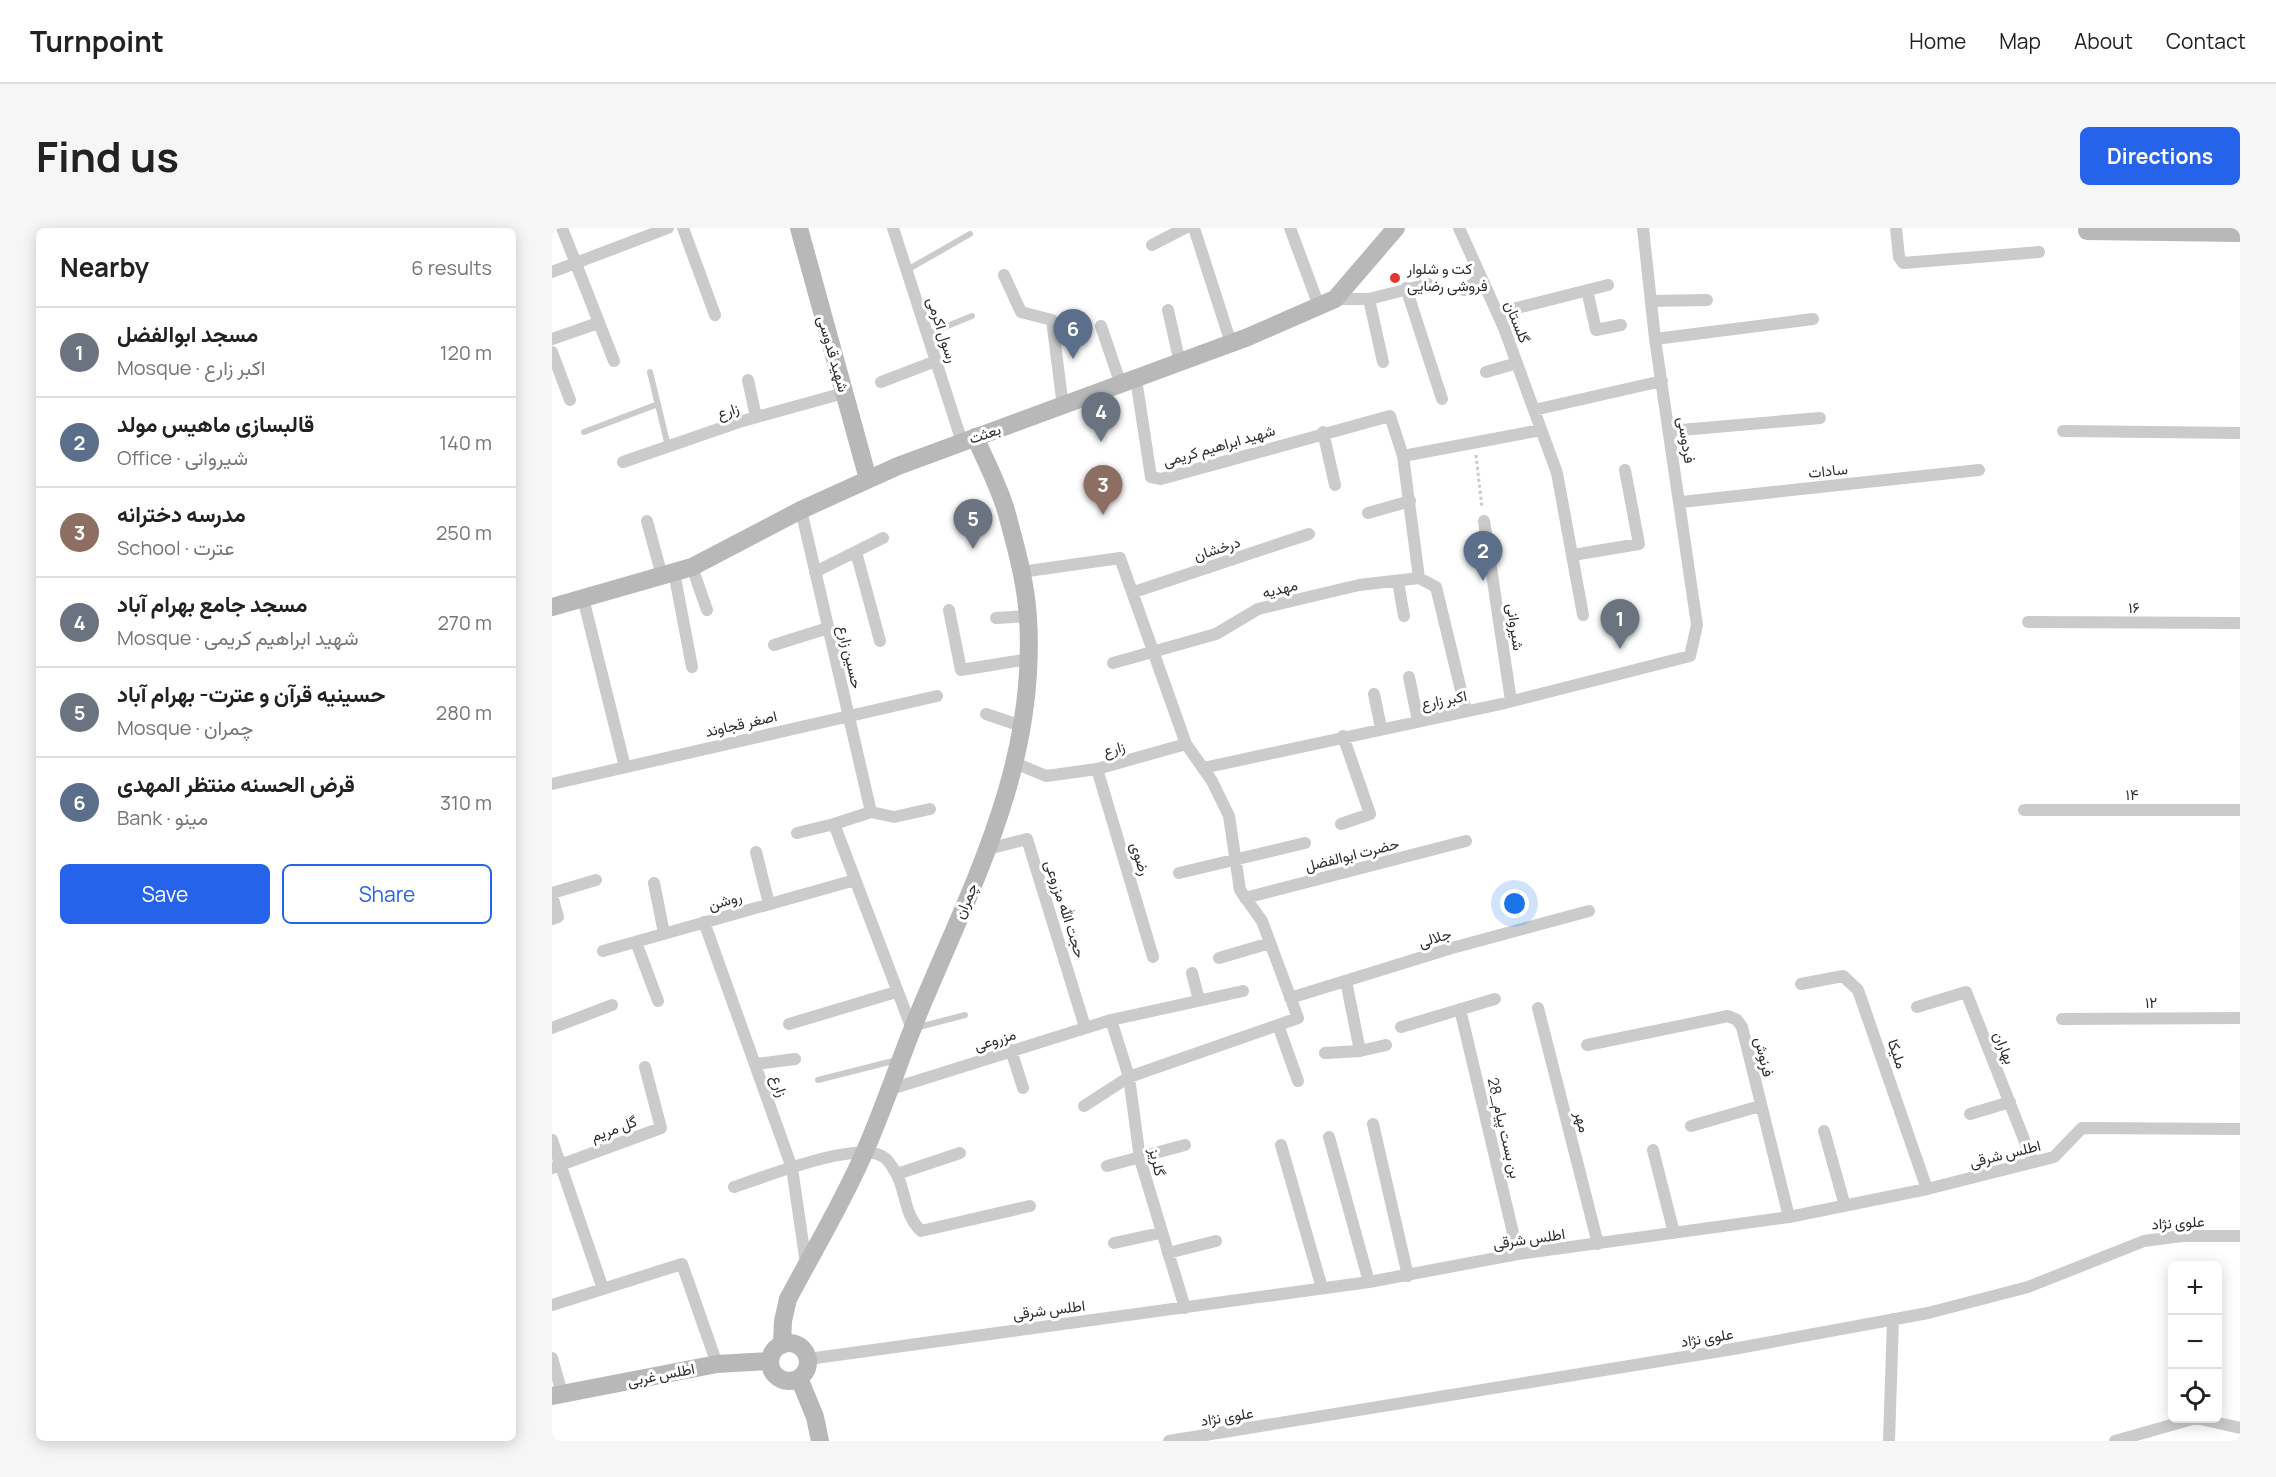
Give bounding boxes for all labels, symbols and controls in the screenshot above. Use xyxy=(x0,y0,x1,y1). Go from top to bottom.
text: Turnpoint xyxy=(30,22,164,60)
text: Home xyxy=(1909,27,1966,55)
text: Map xyxy=(1999,27,2041,55)
text: About xyxy=(2074,27,2133,55)
text: Contact xyxy=(2166,27,2246,55)
text: Find us xyxy=(36,127,179,185)
button: Directions xyxy=(2080,127,2240,185)
text: Nearby xyxy=(60,249,149,285)
text: 6 results xyxy=(411,254,492,281)
place label: کت و شلوار فروشی رضایی xyxy=(1406,258,1488,296)
marker: کت و شلوار فروشی رضایی xyxy=(1388,271,1402,285)
street label: رسول اکرمی xyxy=(922,294,963,365)
street label: گلستان xyxy=(1500,298,1536,346)
pin: 6 xyxy=(1054,310,1092,359)
street label: شهید قدوسی xyxy=(813,313,854,395)
text: مسجد ابوالفضل xyxy=(117,319,258,349)
text: 1 xyxy=(75,339,84,366)
text: 120 m xyxy=(440,339,492,366)
text: Mosque · اکبر زارع xyxy=(117,354,266,381)
pin: 4 xyxy=(1082,392,1120,442)
street label: زارع xyxy=(714,397,742,425)
text: قالبسازی ماهیس مولد xyxy=(117,409,314,439)
street label: فردوسی xyxy=(1672,415,1701,465)
street label: بعثت xyxy=(966,418,1004,449)
street label: شهید ابراهیم کریمی xyxy=(1160,419,1278,472)
text: 2 xyxy=(74,429,85,456)
text: 140 m xyxy=(439,429,492,456)
text: Office · شیروانی xyxy=(117,444,248,471)
street label: سادات xyxy=(1807,458,1849,483)
pin: 3 xyxy=(1084,466,1122,515)
text: مدرسه دخترانه xyxy=(117,499,246,529)
pin: 5 xyxy=(954,500,992,549)
text: 3 xyxy=(74,519,85,546)
text: 250 m xyxy=(436,519,492,546)
street label: درخشان xyxy=(1191,531,1243,566)
pin: 2 xyxy=(1464,532,1502,581)
text: School · عترت xyxy=(117,534,234,561)
street label: مهدیه xyxy=(1260,574,1300,603)
text: مسجد جامع بهرام آباد xyxy=(117,589,308,619)
street label: ۱۶ xyxy=(2128,597,2140,618)
pin: 1 xyxy=(1600,600,1640,649)
street label: شیروانی xyxy=(1502,602,1529,652)
text: 4 xyxy=(73,609,86,636)
text: 270 m xyxy=(437,609,492,636)
street label: حسین زارع xyxy=(832,623,868,691)
text: Mosque · شهید ابراهیم کریمی xyxy=(117,624,359,651)
text: حسینیه قرآن و عترت- بهرام آباد xyxy=(117,679,385,709)
street label: اکبر زارع xyxy=(1419,685,1469,715)
text: 5 xyxy=(74,699,85,726)
text: 280 m xyxy=(436,699,492,726)
street label: اصغر قجاوند xyxy=(703,705,779,742)
text: Mosque · چمران xyxy=(117,714,253,741)
street label: زارع xyxy=(1100,735,1128,763)
text: قرض الحسنه منتظر المهدی xyxy=(117,769,355,799)
street label: ۱۴ xyxy=(2126,784,2139,805)
text: 6 xyxy=(73,789,86,816)
text: 310 m xyxy=(440,789,492,816)
text: Bank · مینو xyxy=(117,804,208,831)
street label: حضرت ابوالفضل xyxy=(1303,833,1401,876)
street label: رضوی xyxy=(1126,840,1155,878)
street label: حجت الله مزروعی xyxy=(1040,857,1091,960)
button: Save xyxy=(60,864,270,924)
button: Share xyxy=(282,864,492,924)
street label: چمران xyxy=(949,880,982,922)
street label: روشن xyxy=(706,886,744,915)
your location xyxy=(1500,889,1529,918)
street label: جلالی xyxy=(1416,923,1454,952)
street label: ۱۲ xyxy=(2145,992,2157,1013)
street label: مزروعی xyxy=(971,1023,1018,1056)
street label: بهاران xyxy=(1988,1028,2020,1067)
street label: فرنوش xyxy=(1750,1035,1779,1079)
street label: ملیکا xyxy=(1883,1036,1912,1071)
street label: زارع xyxy=(765,1072,793,1100)
street label: بن بست پیام_28 xyxy=(1483,1075,1526,1180)
street label: مهر xyxy=(1569,1108,1595,1135)
street label: گل مریم xyxy=(588,1110,640,1147)
street label: اطلس شرقی xyxy=(1967,1135,2043,1173)
street label: گلریز xyxy=(1144,1145,1171,1178)
street label: علوی نژاد xyxy=(2151,1211,2205,1234)
street label: اطلس شرقی xyxy=(1491,1223,1566,1254)
map controls xyxy=(2168,1261,2222,1423)
button: + xyxy=(2168,1261,2222,1315)
street label: اطلس شرقی xyxy=(1012,1295,1086,1324)
button: − xyxy=(2168,1315,2222,1369)
street label: علوی نژاد xyxy=(1679,1323,1735,1352)
street label: اطلس غربی xyxy=(625,1358,696,1391)
button: locate xyxy=(2168,1369,2222,1423)
street label: علوی نژاد xyxy=(1199,1402,1255,1431)

